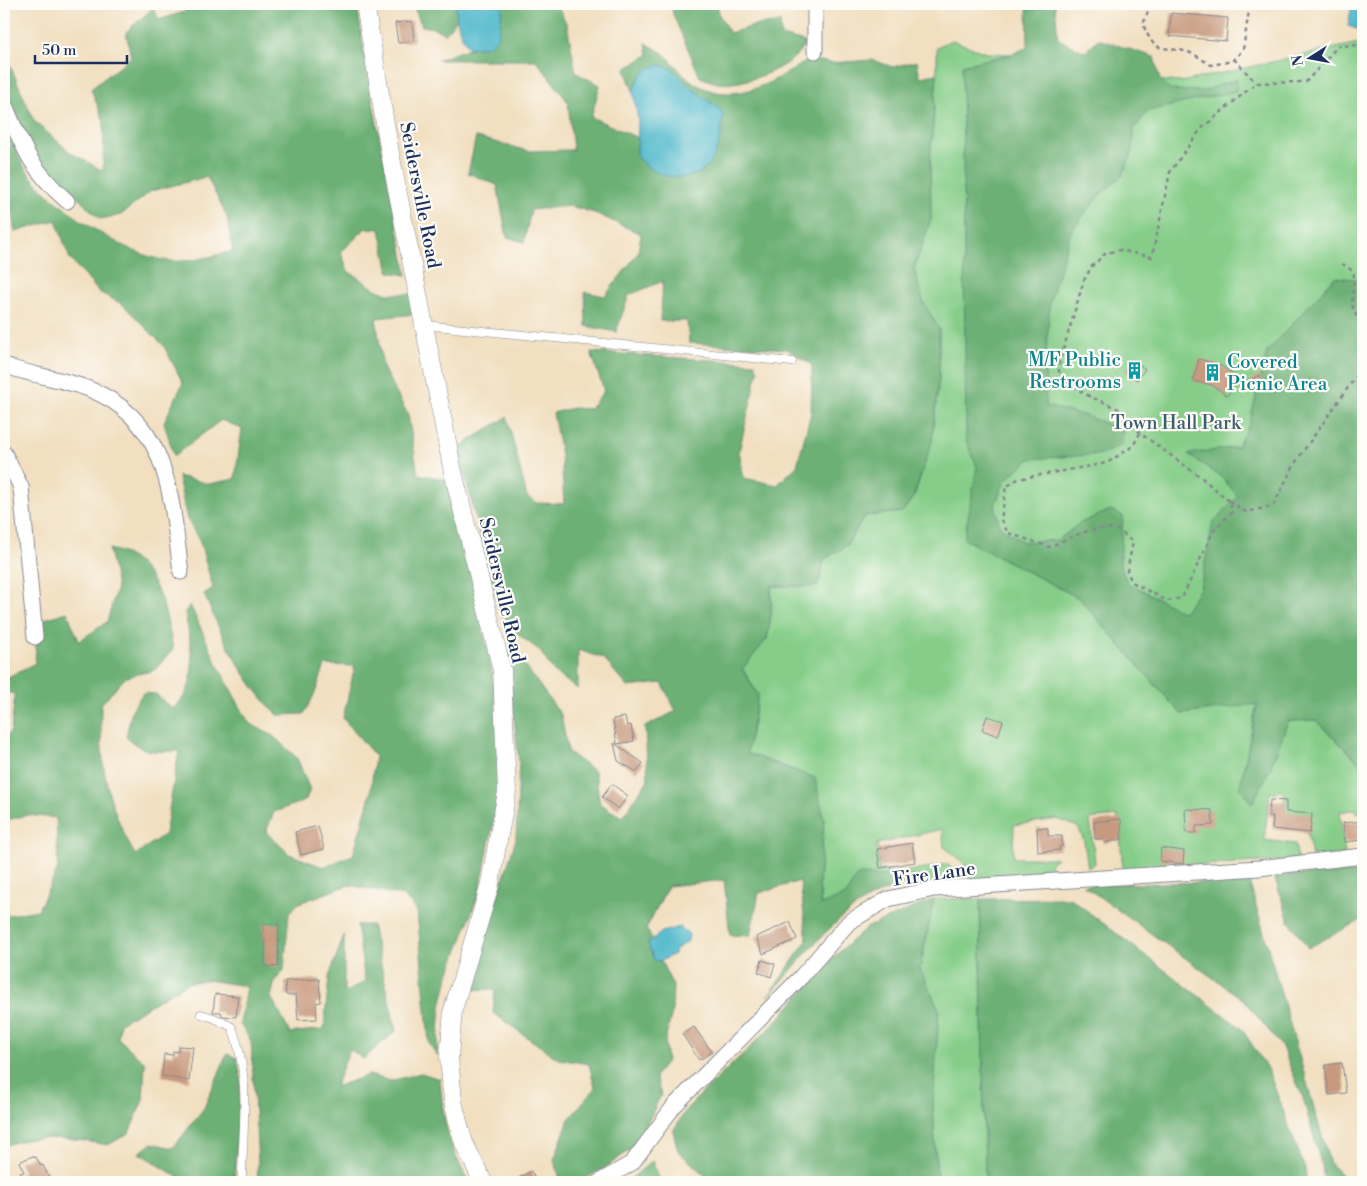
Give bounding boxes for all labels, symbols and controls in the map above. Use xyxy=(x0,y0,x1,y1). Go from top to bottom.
scale bar xyxy=(35,32,128,64)
north arrow xyxy=(1284,32,1334,82)
text: 50 m xyxy=(42,41,76,60)
text: N xyxy=(1288,53,1308,67)
street label: Seidersville Road xyxy=(394,120,446,271)
place label: M/F Public Restrooms xyxy=(1028,348,1121,394)
place label: Covered Picnic Area xyxy=(1227,350,1328,396)
building icon: M/F Public Restrooms xyxy=(1125,360,1145,380)
building icon: Covered Picnic Area xyxy=(1203,362,1223,382)
park label: Town Hall Park xyxy=(1111,411,1242,435)
street label: Seidersville Road xyxy=(474,515,530,666)
street label: Fire Lane xyxy=(891,856,977,892)

